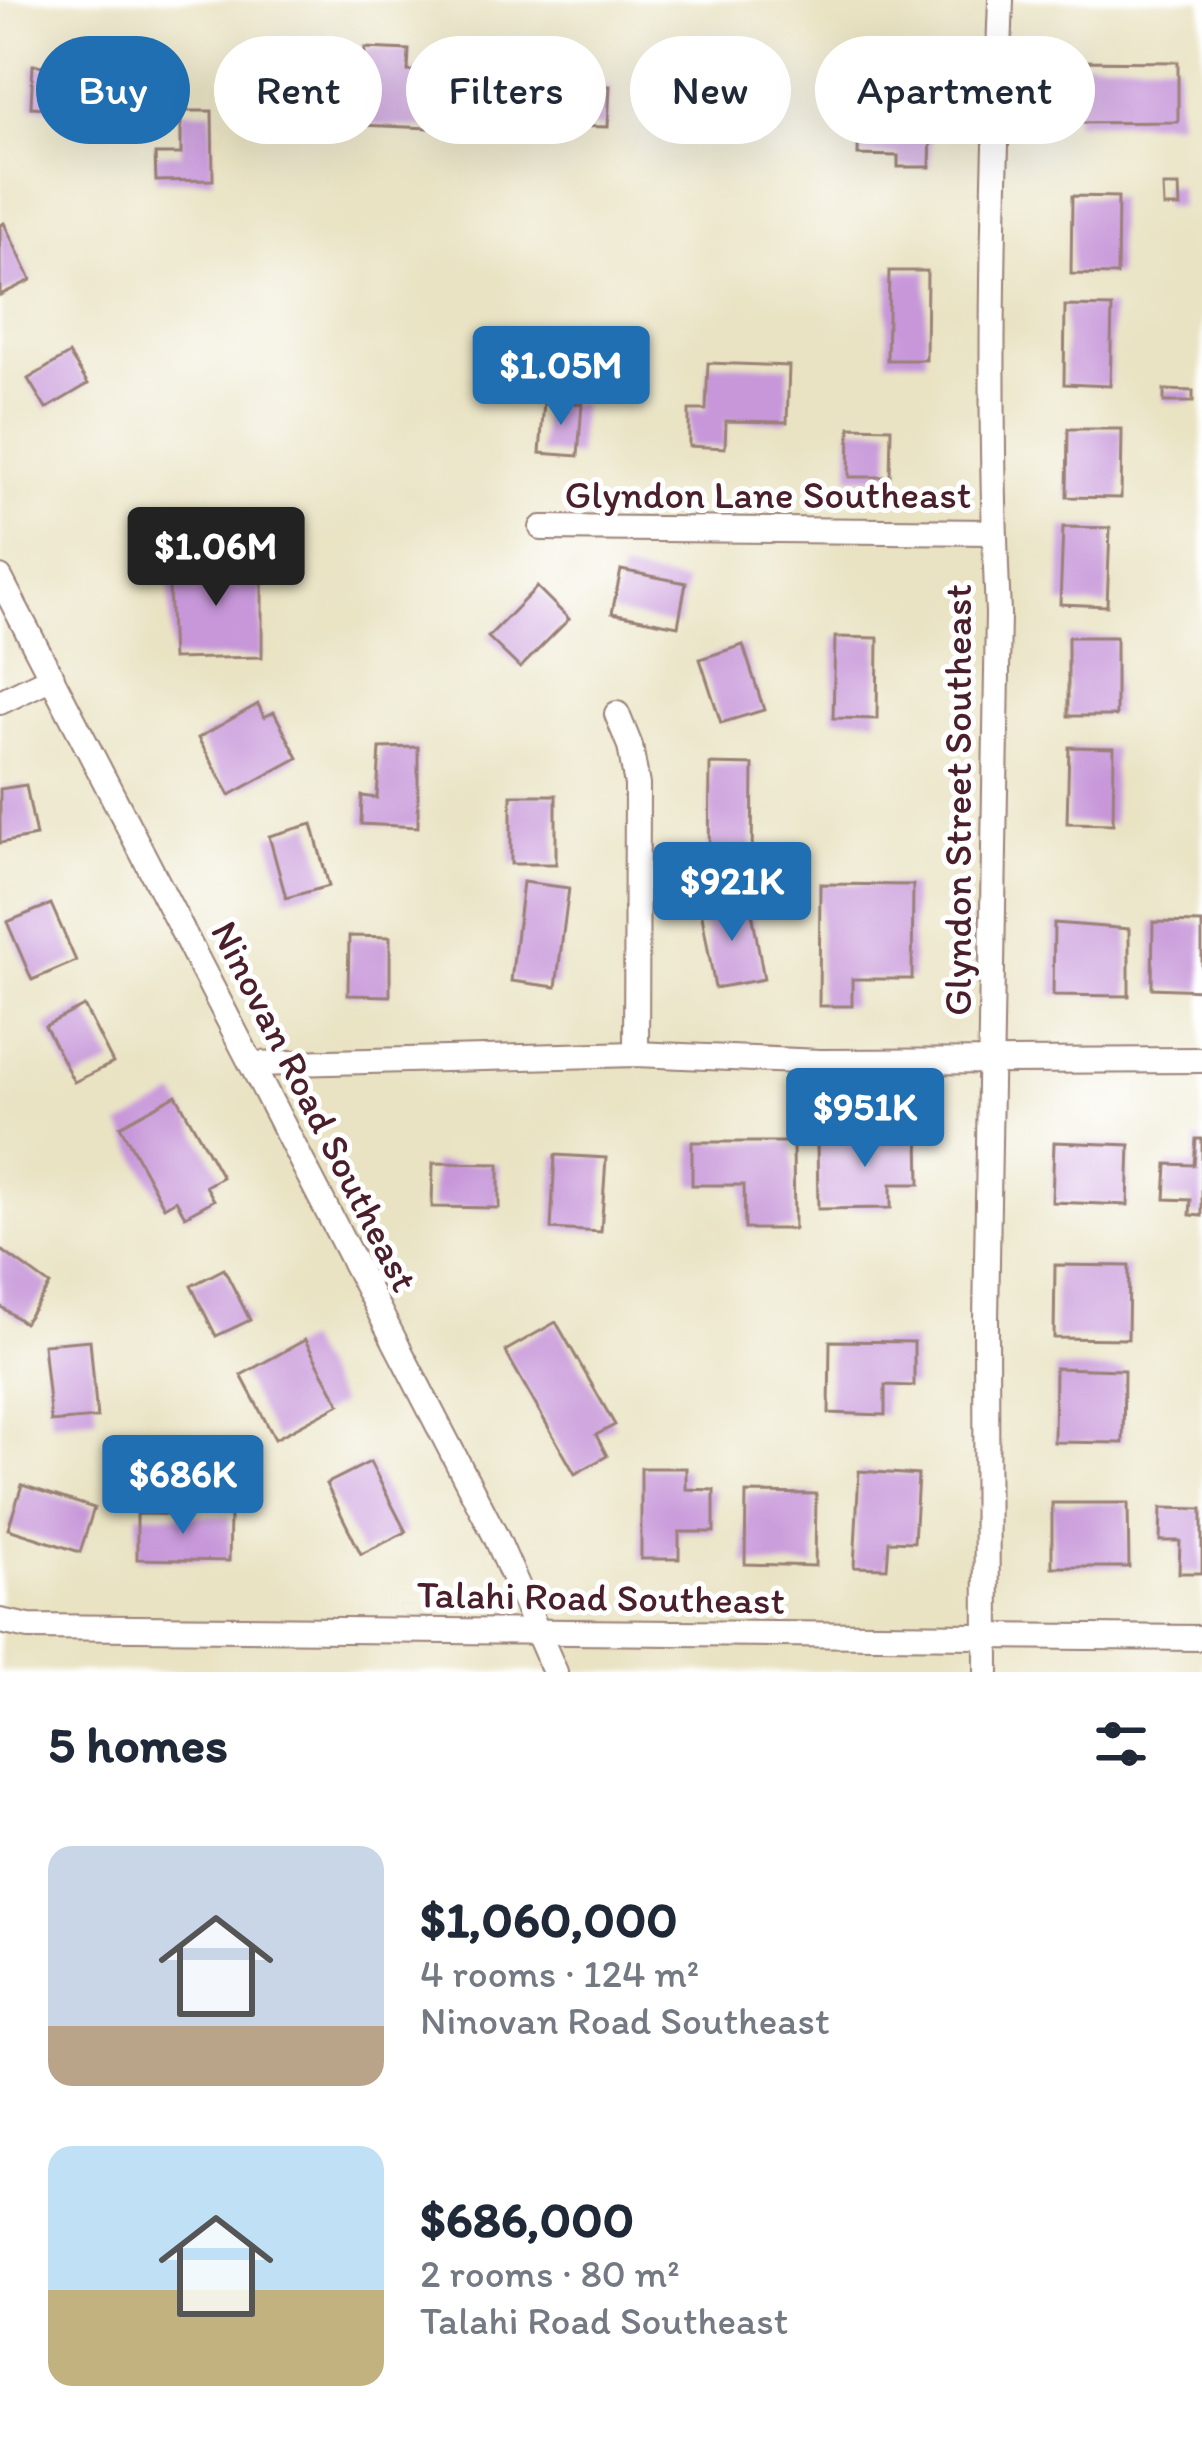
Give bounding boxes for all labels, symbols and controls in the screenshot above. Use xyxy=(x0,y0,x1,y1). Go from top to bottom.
chip: Buy xyxy=(36,36,190,144)
chip: Rent xyxy=(214,36,382,144)
chip: Filters xyxy=(406,36,606,144)
chip: New xyxy=(630,36,791,144)
chip: Apartment xyxy=(815,36,1095,144)
pin: $1.05M xyxy=(463,326,659,428)
text: $1.05M xyxy=(500,341,622,388)
street label: Glyndon Lane Southeast xyxy=(564,471,972,518)
pin: $1.06M xyxy=(118,507,314,609)
text: $1.06M xyxy=(155,522,277,569)
street label: Glyndon Street Southeast xyxy=(934,584,981,1016)
pin: $921K xyxy=(648,842,816,944)
text: $921K xyxy=(680,857,784,904)
street label: Ninovan Road Southeast xyxy=(201,913,429,1299)
pin: $951K xyxy=(781,1068,949,1170)
text: $951K xyxy=(813,1083,917,1130)
pin: $686K xyxy=(99,1435,267,1537)
text: $686K xyxy=(129,1450,237,1497)
street label: Talahi Road Southeast xyxy=(416,1570,786,1624)
icon: filters xyxy=(1088,1711,1154,1777)
text: 5 homes xyxy=(48,1714,228,1775)
text: $1,060,000 xyxy=(420,1889,678,1950)
icon: home xyxy=(144,1894,288,2038)
text: 4 rooms · 124 m² xyxy=(420,1950,699,1997)
text: Ninovan Road Southeast xyxy=(420,1997,829,2044)
text: $686,000 xyxy=(420,2189,634,2250)
icon: home xyxy=(144,2194,288,2338)
text: 2 rooms · 80 m² xyxy=(420,2250,680,2297)
text: Talahi Road Southeast xyxy=(420,2297,789,2344)

